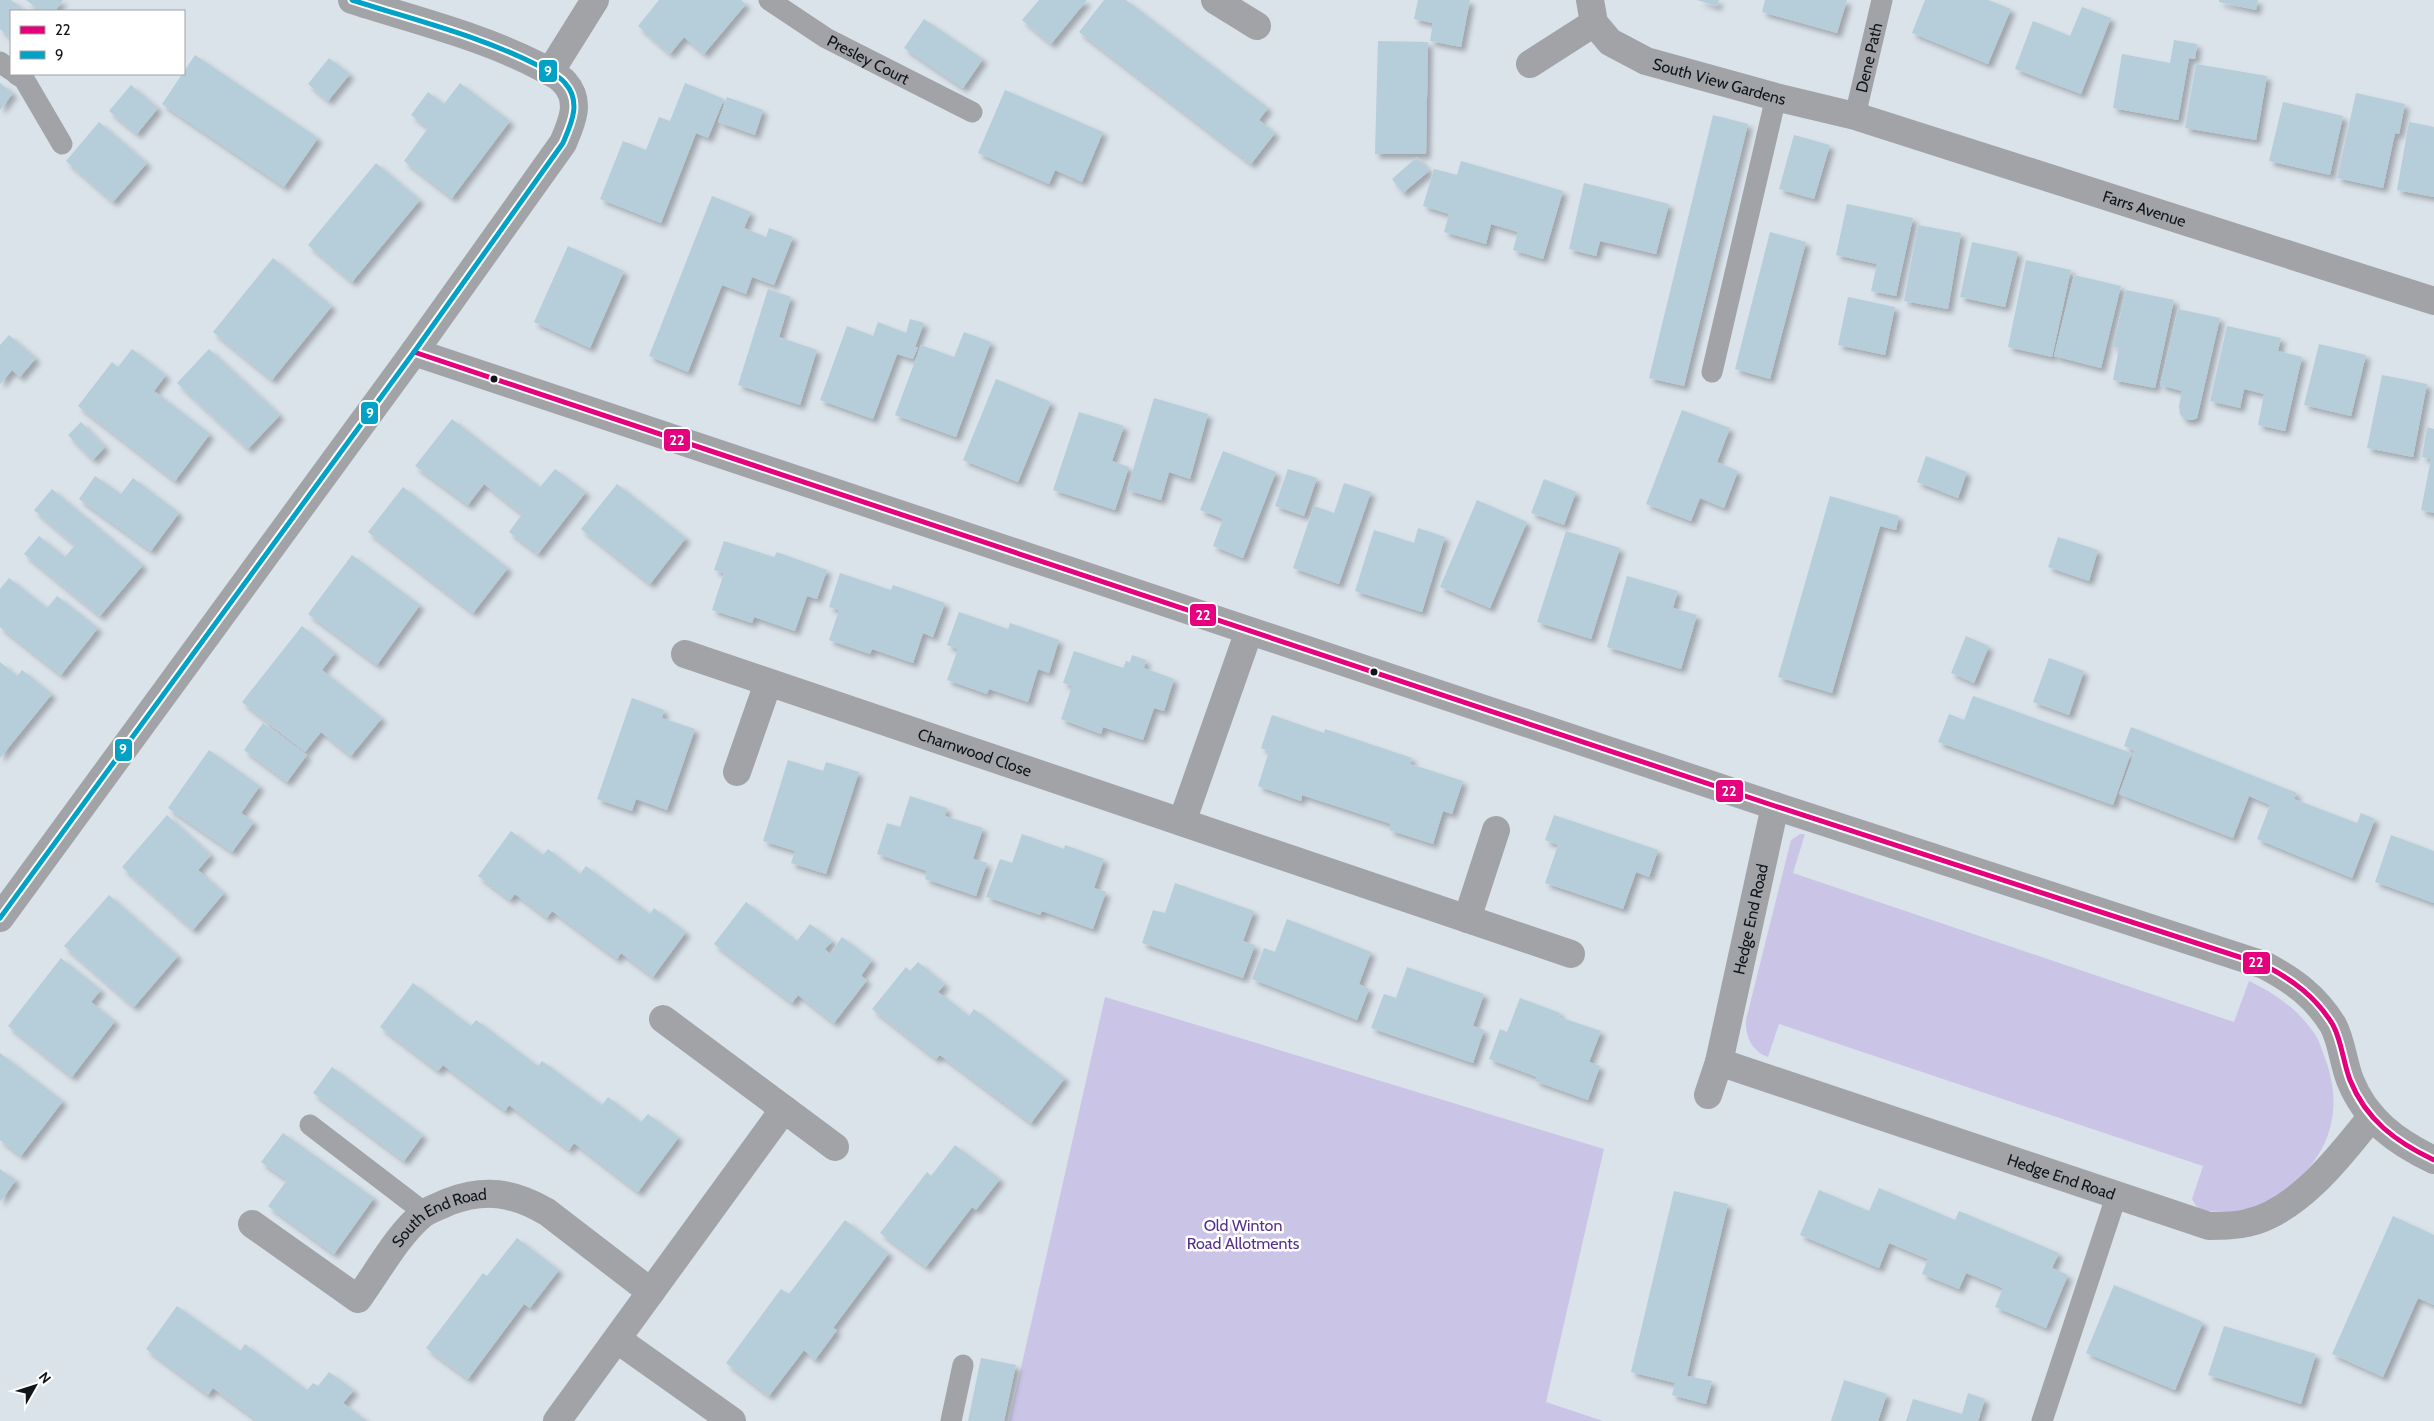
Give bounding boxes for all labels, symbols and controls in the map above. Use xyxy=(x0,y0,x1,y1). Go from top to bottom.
legend xyxy=(10,10,185,75)
text: 22 xyxy=(55,21,71,39)
street label: Dene Path xyxy=(1851,21,1886,94)
street label: Presley Court xyxy=(824,31,913,88)
text: 9 xyxy=(55,46,64,64)
street label: South View Gardens xyxy=(1651,54,1788,109)
line badge: 9 xyxy=(538,59,558,83)
text: 9 xyxy=(544,62,552,80)
street label: Farrs Avenue xyxy=(2101,186,2189,231)
unlabelled marker xyxy=(489,374,499,384)
line badge: 9 xyxy=(360,401,379,425)
text: 9 xyxy=(366,404,374,422)
line badge: 22 xyxy=(663,428,691,452)
text: 22 xyxy=(670,431,684,449)
line badge: 22 xyxy=(1189,603,1217,627)
text: 22 xyxy=(1196,606,1210,624)
unlabelled marker xyxy=(1369,667,1379,677)
street label: Charnwood Close xyxy=(915,724,1034,780)
line badge: 9 xyxy=(114,738,133,762)
text: 9 xyxy=(119,740,127,758)
line badge: 22 xyxy=(1715,779,1744,803)
text: 22 xyxy=(1722,782,1736,800)
street label: Hedge End Road xyxy=(1729,862,1772,976)
line badge: 22 xyxy=(2242,951,2271,975)
text: 22 xyxy=(2249,953,2263,971)
street label: Hedge End Road xyxy=(2005,1150,2118,1204)
street label: South End Road xyxy=(387,1184,487,1251)
park label: Old Winton Road Allotments xyxy=(1187,1216,1300,1253)
north arrow xyxy=(10,1361,60,1411)
text: N xyxy=(35,1368,55,1387)

